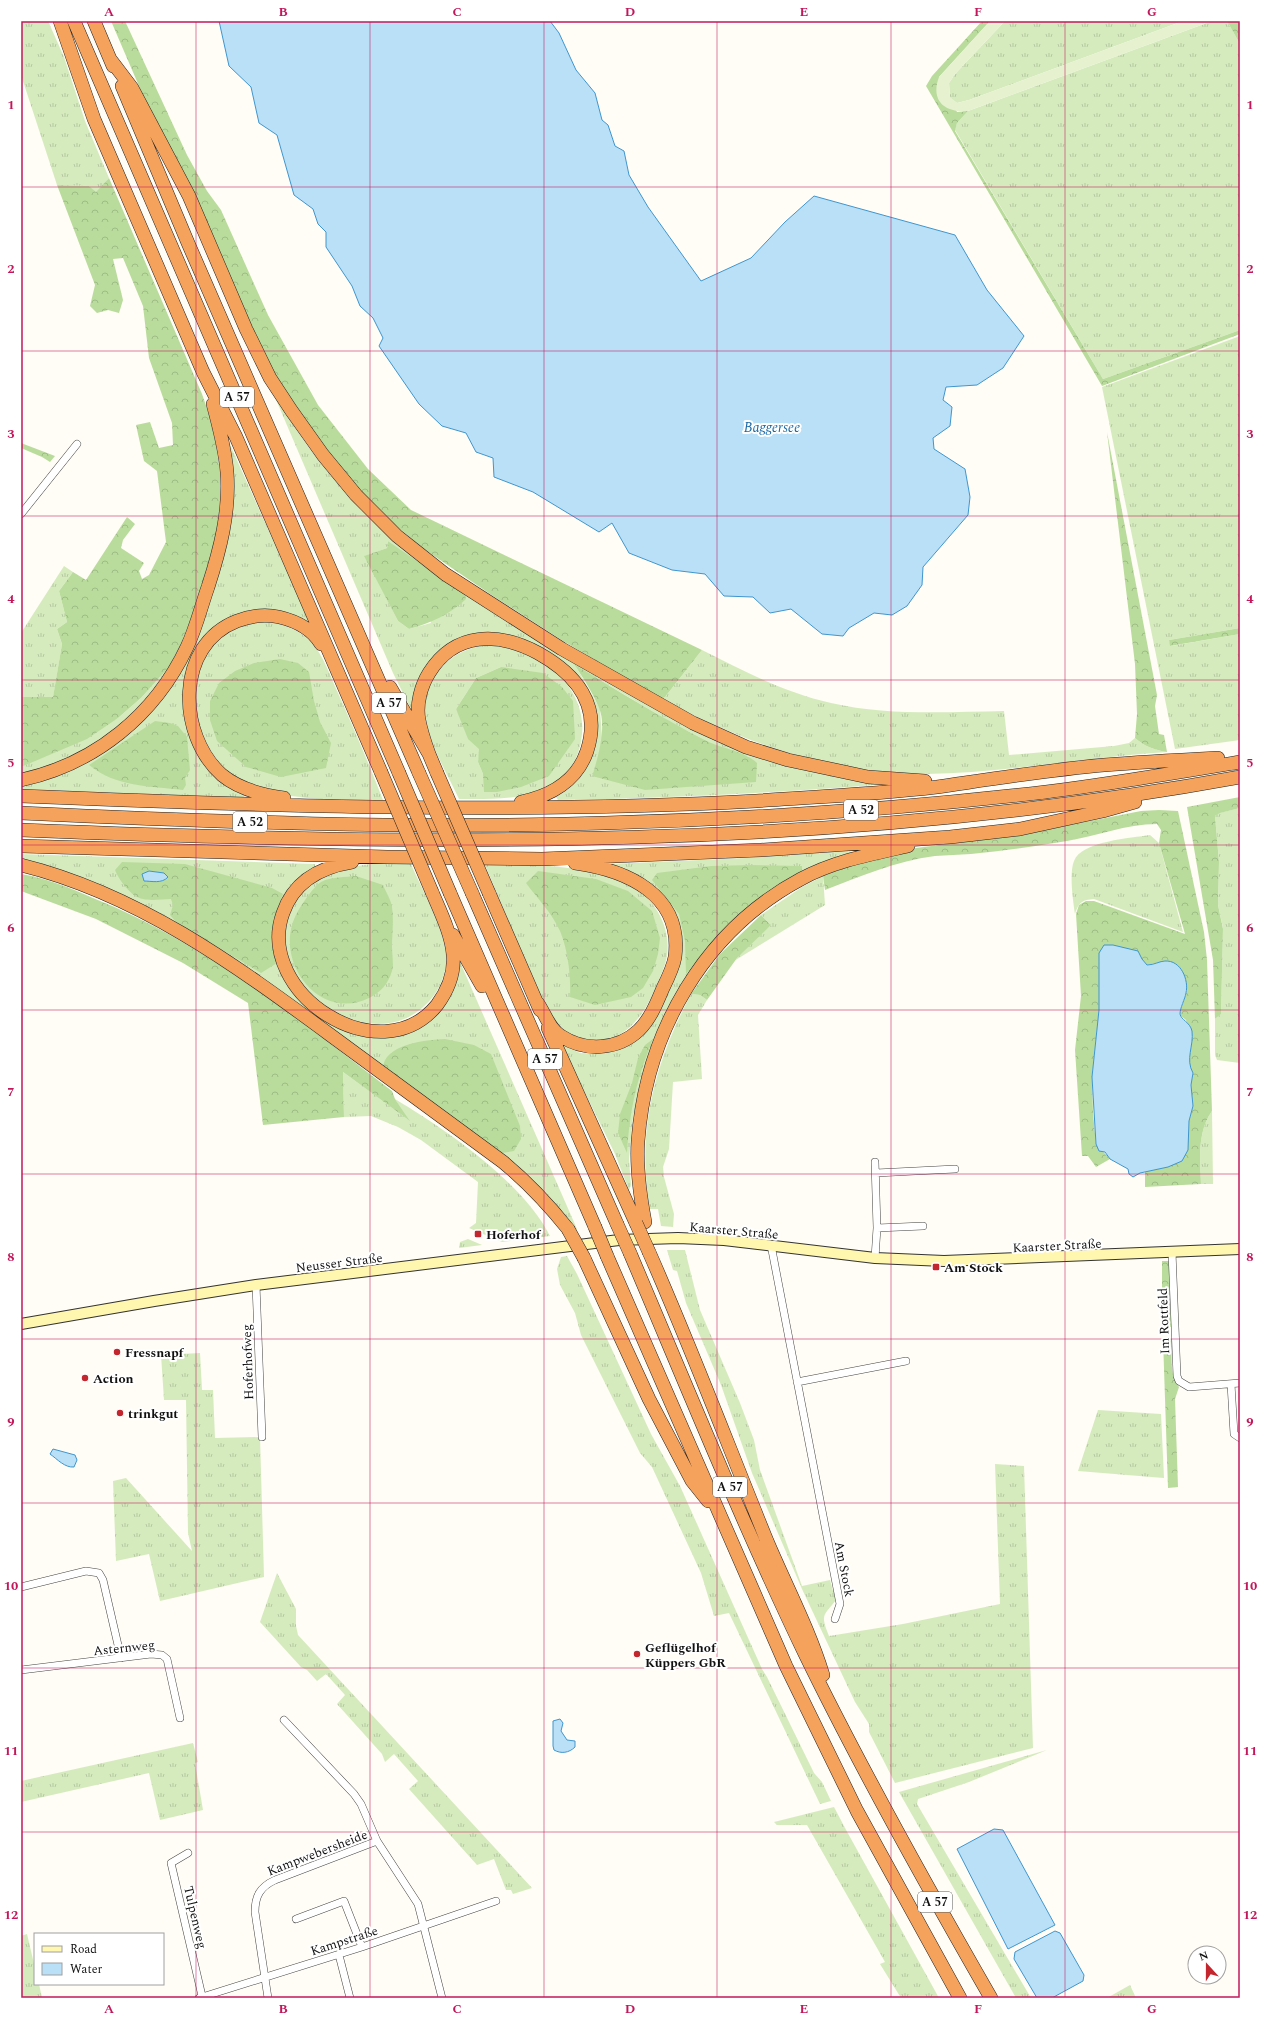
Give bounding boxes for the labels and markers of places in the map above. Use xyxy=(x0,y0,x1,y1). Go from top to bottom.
place label: Hoferhof xyxy=(486,1225,542,1245)
marker: Hoferhof xyxy=(473,1229,483,1239)
place label: Am Stock xyxy=(944,1258,1003,1278)
marker: Am Stock xyxy=(931,1262,941,1272)
place label: Fressnapf xyxy=(125,1343,185,1363)
marker: Fressnapf xyxy=(112,1347,122,1357)
place label: Action xyxy=(93,1369,134,1389)
marker: Action xyxy=(80,1373,90,1383)
place label: trinkgut xyxy=(128,1404,178,1424)
marker: trinkgut xyxy=(115,1408,125,1418)
place label: Geflügelhof Küppers GbR xyxy=(645,1638,726,1673)
marker: Geflügelhof Küppers GbR xyxy=(632,1649,642,1659)

